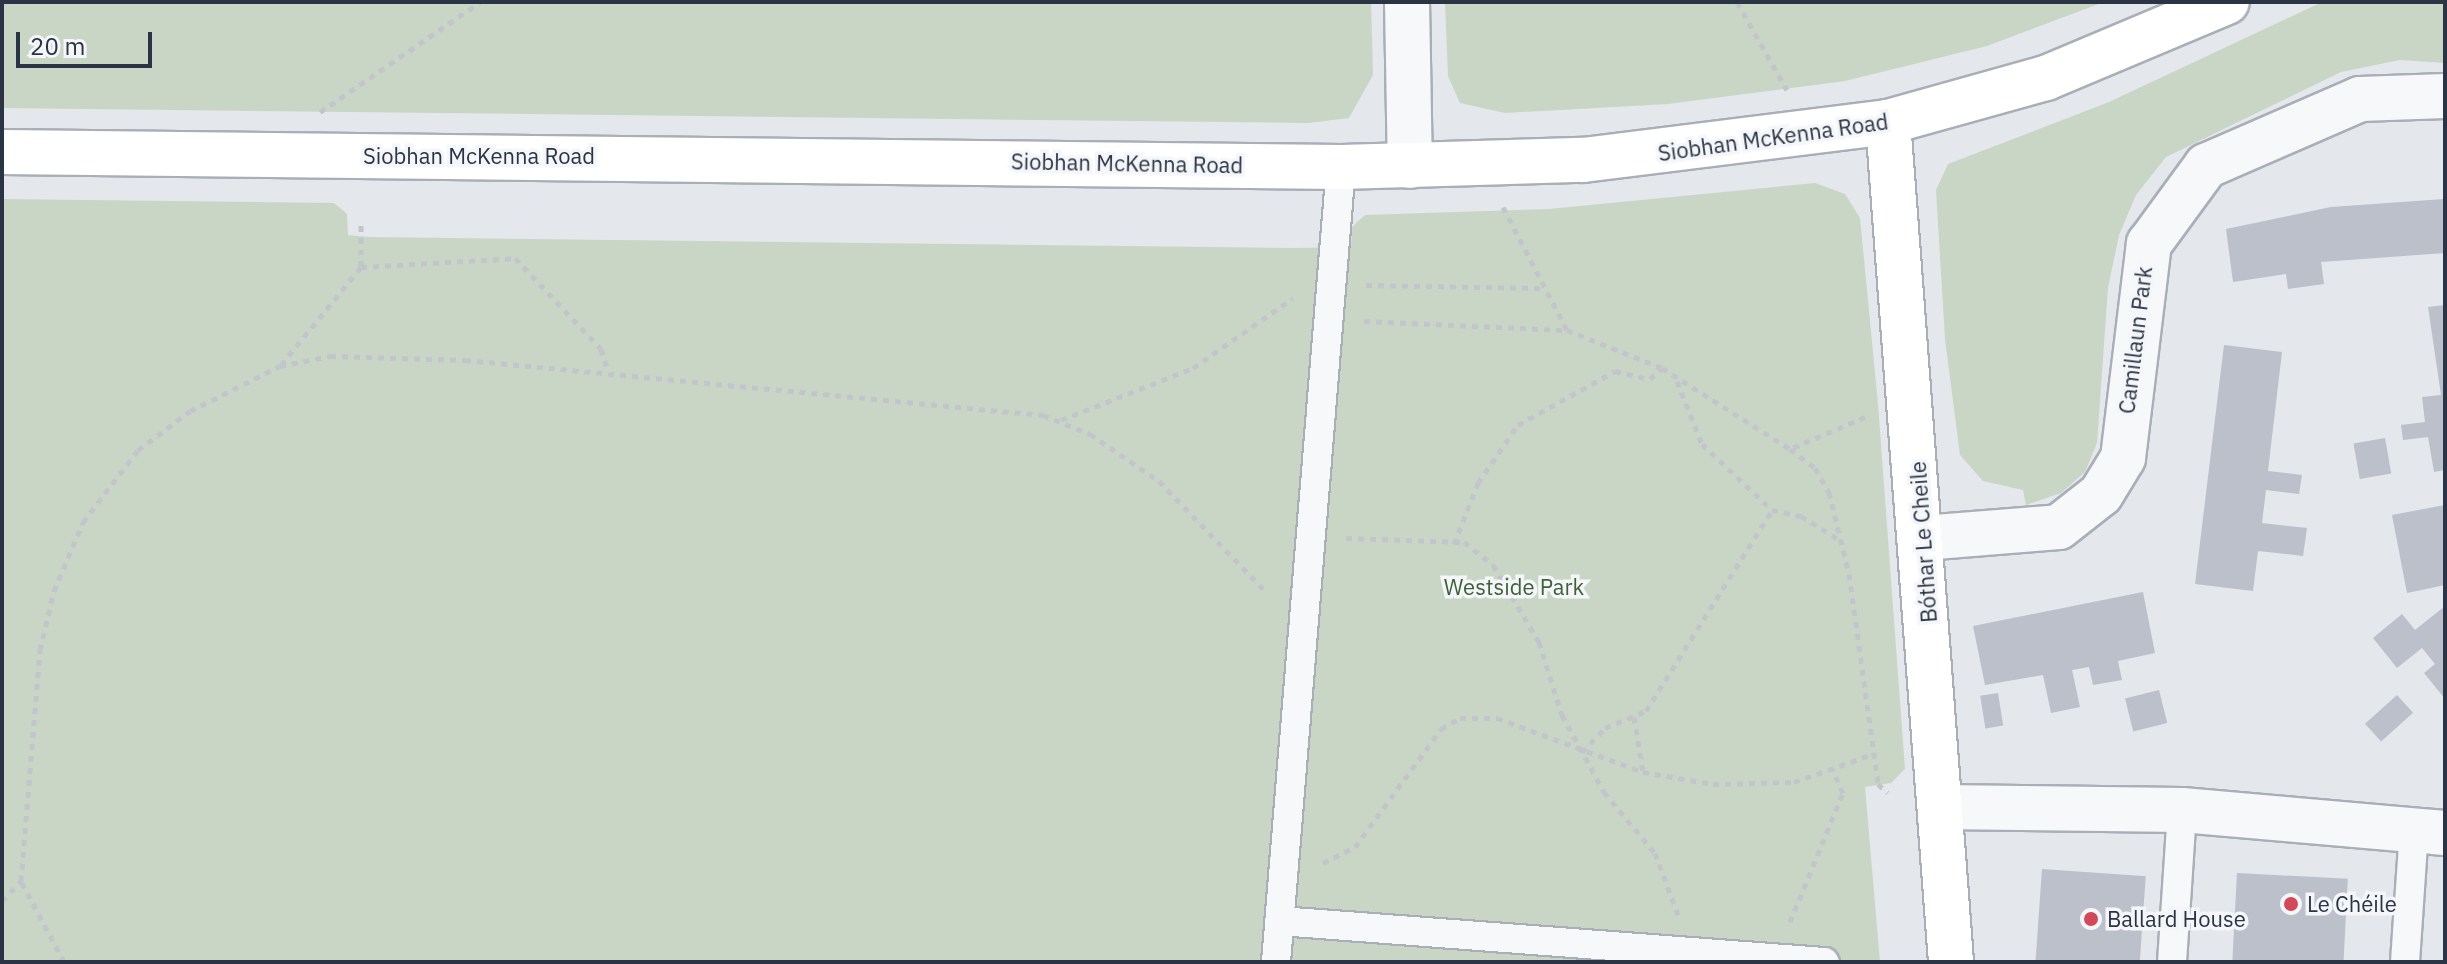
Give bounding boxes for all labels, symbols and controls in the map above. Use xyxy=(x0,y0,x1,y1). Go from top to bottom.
scale bar xyxy=(20,16,156,66)
text: 20 m xyxy=(30,30,85,62)
street label: Siobhan McKenna Road xyxy=(1656,108,1890,166)
street label: Siobhan McKenna Road xyxy=(363,143,595,169)
street label: Siobhan McKenna Road xyxy=(1011,148,1243,178)
street label: Camillaun Park xyxy=(2113,265,2157,415)
street label: Bóthar Le Cheile xyxy=(1904,460,1942,624)
park label: Westside Park xyxy=(1444,574,1584,600)
place label: Le Chéile xyxy=(2307,891,2397,917)
marker: Le Chéile xyxy=(2282,895,2300,913)
place label: Ballard House xyxy=(2107,906,2246,932)
marker: Ballard House xyxy=(2082,910,2100,928)

